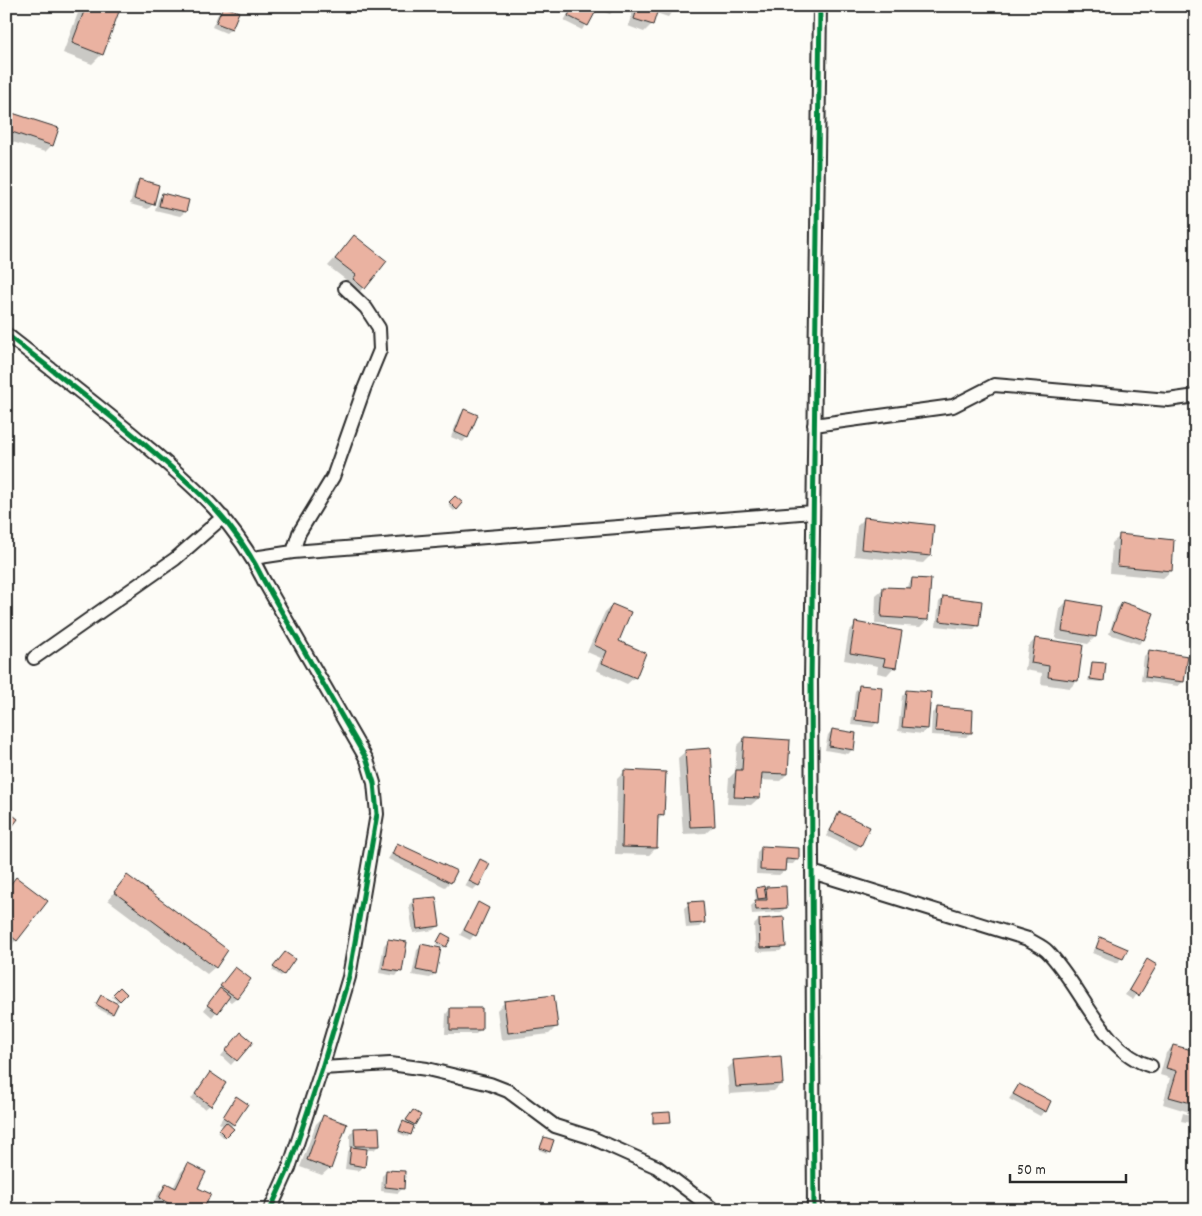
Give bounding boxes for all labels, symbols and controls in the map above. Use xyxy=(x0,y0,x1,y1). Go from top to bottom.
scale bar xyxy=(1010,1151,1126,1183)
text: 50 m xyxy=(1017,1160,1046,1182)

